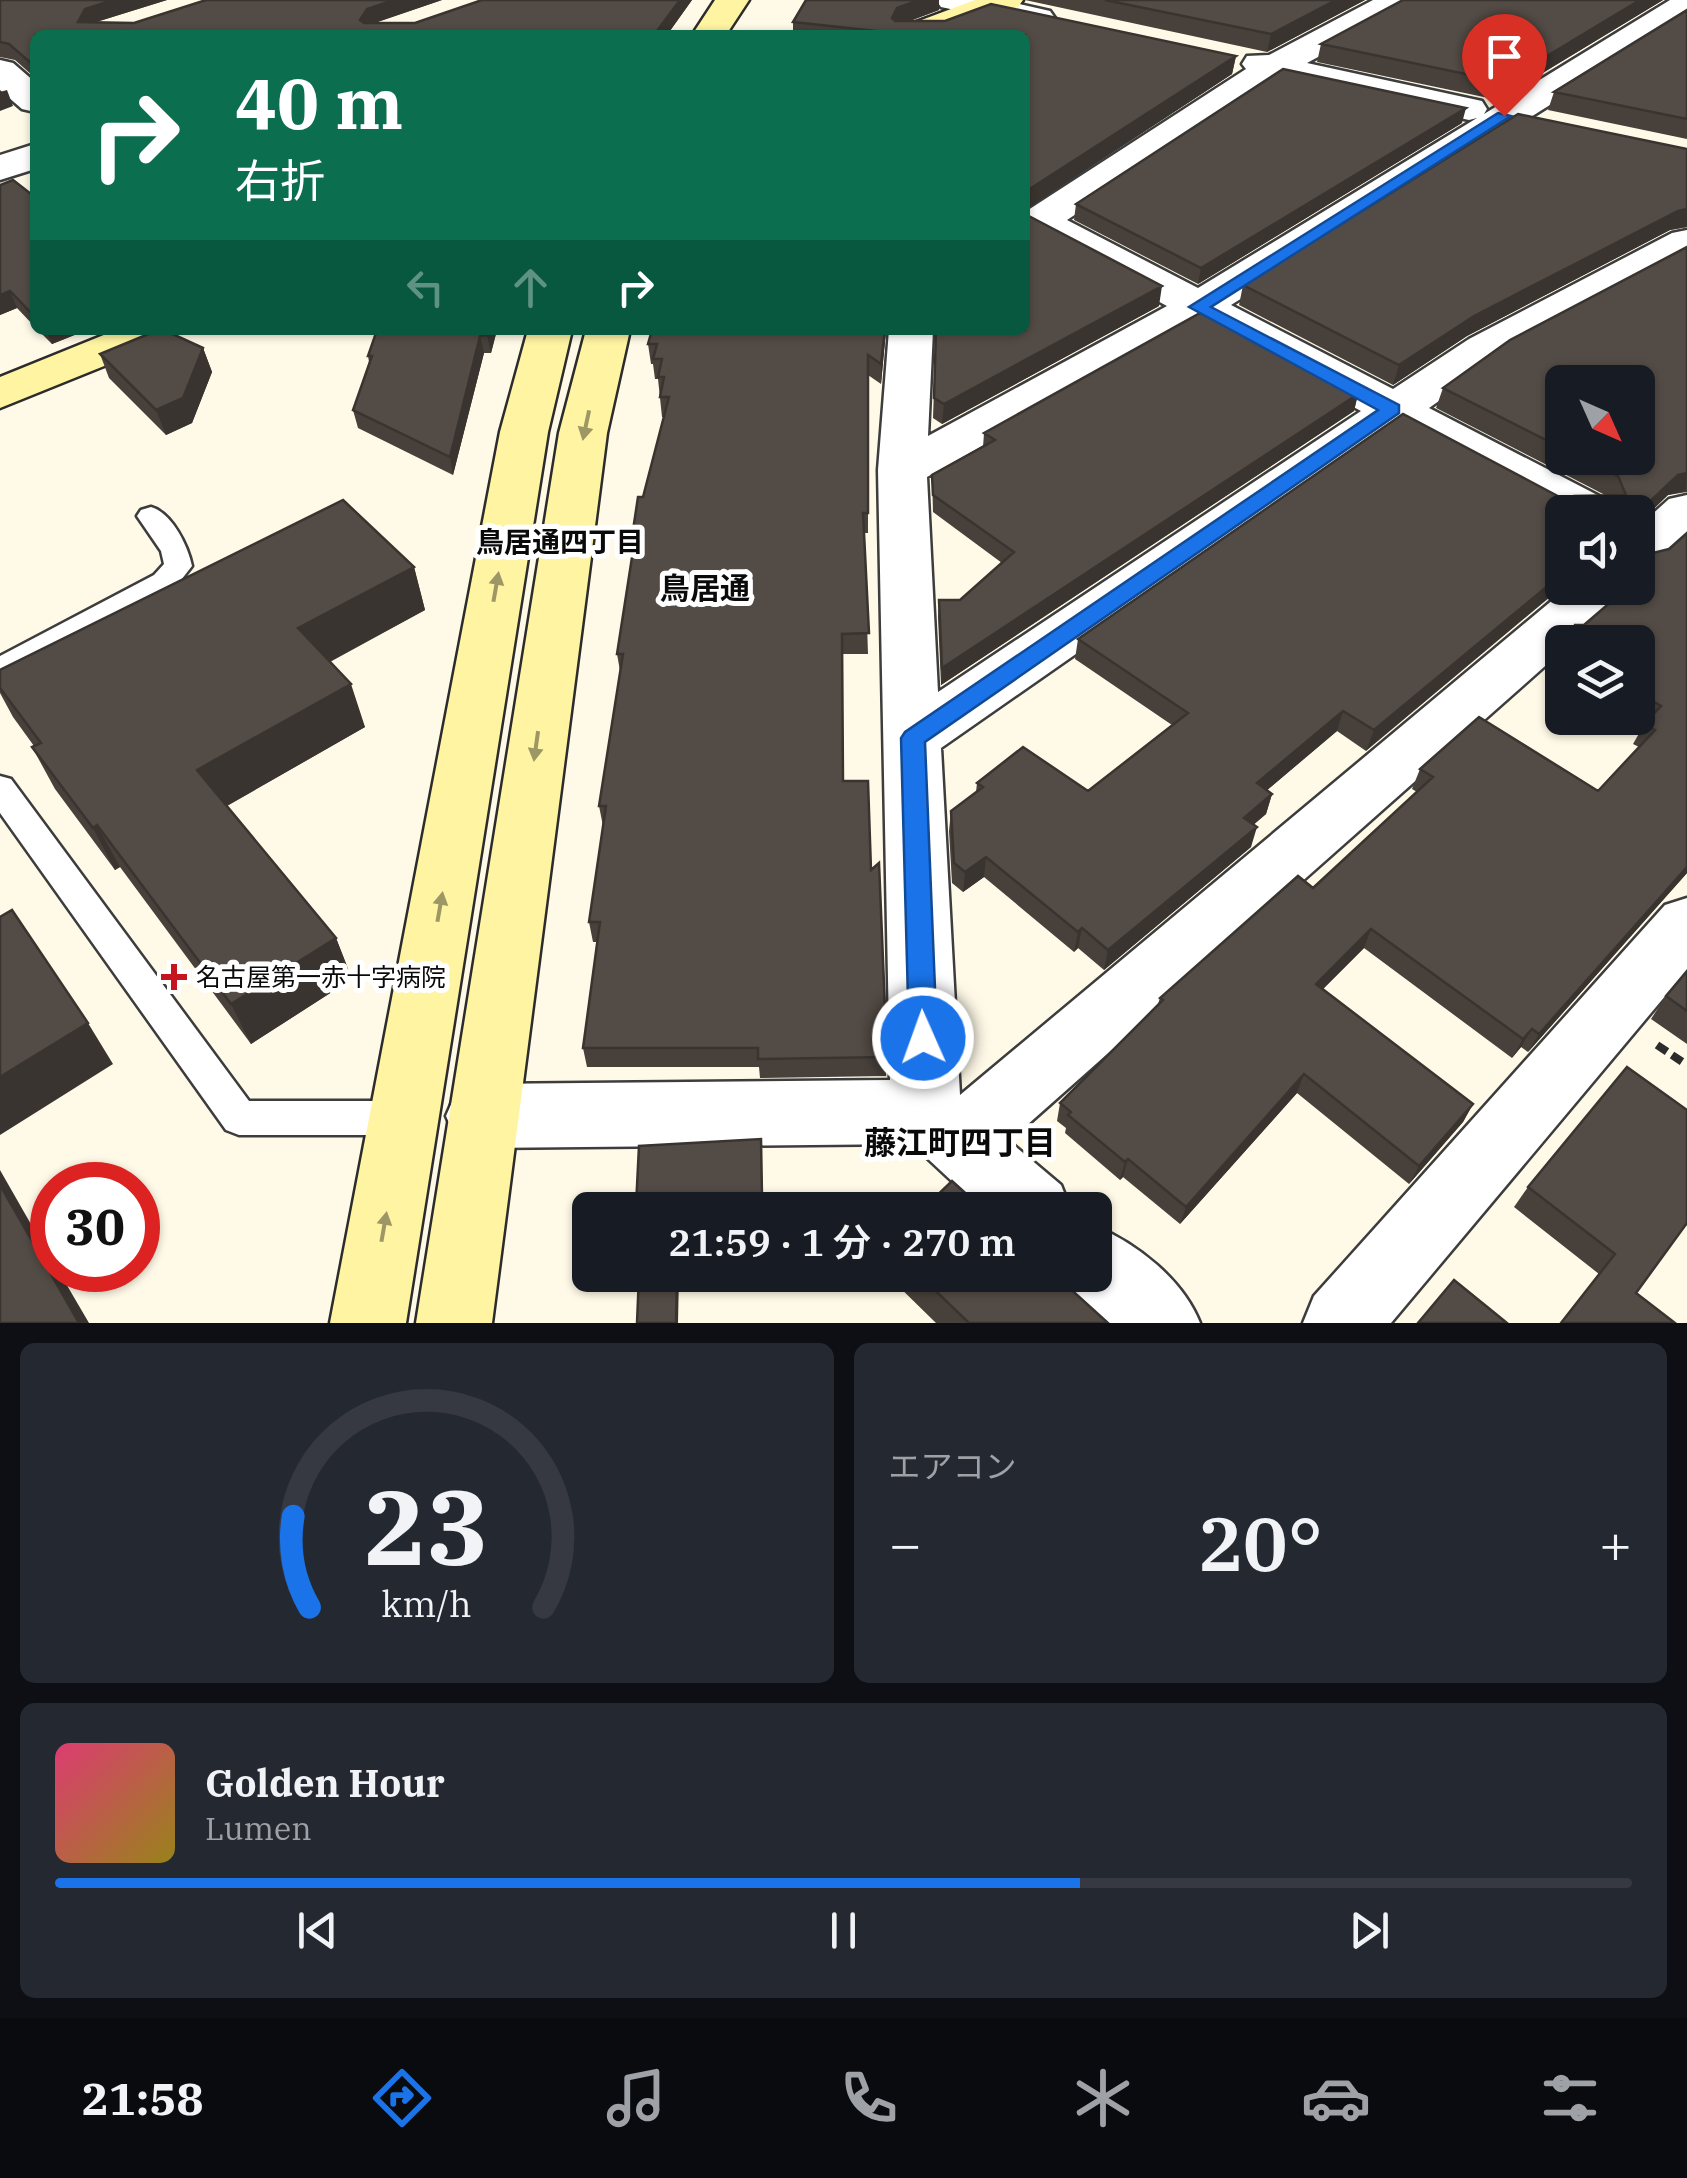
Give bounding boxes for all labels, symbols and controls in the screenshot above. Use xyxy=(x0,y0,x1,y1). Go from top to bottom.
pin xyxy=(1462,14,1547,117)
icon: arrive xyxy=(1477,29,1532,84)
text: 40 m xyxy=(235,57,403,148)
icon: right xyxy=(70,70,200,200)
text: 右折 xyxy=(235,151,325,209)
icon: left xyxy=(398,260,453,315)
icon: ahead xyxy=(503,260,558,315)
icon: right xyxy=(608,260,663,315)
north arrow xyxy=(1545,365,1655,475)
map controls xyxy=(1545,365,1655,735)
one-way arrow xyxy=(577,410,593,441)
button: sound xyxy=(1545,495,1655,605)
district label: 鳥居通四丁目 xyxy=(476,523,644,560)
district label: 鳥居通 xyxy=(660,568,750,607)
one-way arrow xyxy=(489,570,504,602)
button: layers xyxy=(1545,625,1655,735)
one-way arrow xyxy=(528,731,544,762)
one-way arrow xyxy=(433,891,448,922)
place label: 名古屋第一赤十字病院 xyxy=(196,960,446,993)
marker: 名古屋第一赤十字病院 xyxy=(161,964,187,990)
position arrow xyxy=(871,986,975,1090)
district label: 藤江町四丁目 xyxy=(864,1121,1056,1163)
speed limit sign: 30 xyxy=(30,1162,160,1292)
one-way arrow xyxy=(377,1211,392,1242)
text: 21:59 · 1 分 · 270 m xyxy=(668,1217,1016,1266)
text: エアコン xyxy=(889,1445,1017,1487)
text: 23 xyxy=(364,1458,489,1594)
text: 20° xyxy=(1198,1494,1323,1592)
text: − xyxy=(889,1508,922,1579)
text: + xyxy=(1599,1508,1632,1579)
text: km/h xyxy=(382,1580,472,1627)
text: Golden Hour xyxy=(205,1758,445,1807)
text: Lumen xyxy=(205,1807,312,1849)
icon: previous xyxy=(290,1903,345,1958)
icon: pause xyxy=(816,1903,871,1958)
icon: next xyxy=(1342,1903,1397,1958)
icon: directions xyxy=(367,2063,437,2133)
icon: music xyxy=(601,2063,671,2133)
icon: phone xyxy=(834,2063,904,2133)
icon: climate xyxy=(1068,2063,1138,2133)
icon: car xyxy=(1301,2063,1371,2133)
icon: filters xyxy=(1535,2063,1605,2133)
text: 21:58 xyxy=(82,2069,203,2127)

